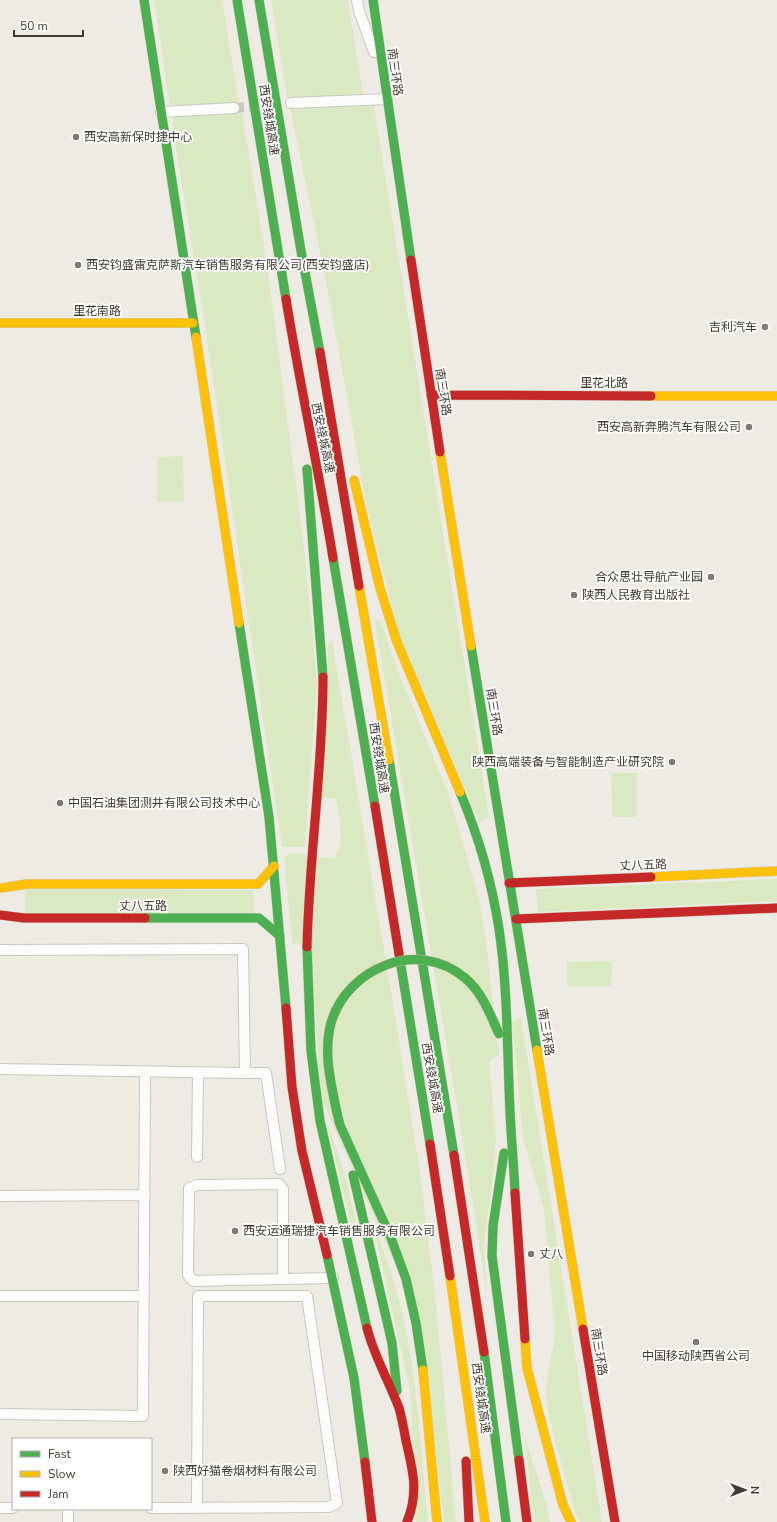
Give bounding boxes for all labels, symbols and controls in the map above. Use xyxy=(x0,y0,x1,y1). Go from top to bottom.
scale bar xyxy=(14,12,83,38)
text: 50 m xyxy=(20,18,48,34)
street label: 南三环路 xyxy=(384,47,406,97)
street label: 西安绕城高速 xyxy=(255,83,283,157)
place label: 西安高新保时捷中心 xyxy=(84,129,192,145)
marker: 西安高新保时捷中心 xyxy=(71,132,81,142)
place label: 西安钧盛雷克萨斯汽车销售服务有限公司(西安钧盛店) xyxy=(86,257,370,273)
marker: 西安钧盛雷克萨斯汽车销售服务有限公司(西安钧盛店) xyxy=(73,260,83,270)
street label: 里花南路 xyxy=(73,303,121,319)
place label: 吉利汽车 xyxy=(709,319,757,335)
marker: 吉利汽车 xyxy=(760,322,770,332)
street label: 南三环路 xyxy=(431,367,455,417)
street label: 里花北路 xyxy=(580,375,628,391)
street label: 西安绕城高速 xyxy=(308,401,338,475)
place label: 西安高新奔腾汽车有限公司 xyxy=(597,419,741,435)
marker: 西安高新奔腾汽车有限公司 xyxy=(744,422,754,432)
place label: 合众思壮导航产业园 xyxy=(595,569,703,585)
marker: 合众思壮导航产业园 xyxy=(706,572,716,582)
place label: 陕西人民教育出版社 xyxy=(582,587,690,603)
marker: 陕西人民教育出版社 xyxy=(569,590,579,600)
street label: 南三环路 xyxy=(482,687,506,737)
street label: 西安绕城高速 xyxy=(365,721,393,795)
place label: 陕西高端装备与智能制造产业研究院 xyxy=(472,754,664,770)
marker: 陕西高端装备与智能制造产业研究院 xyxy=(667,757,677,767)
place label: 中国石油集团测井有限公司技术中心 xyxy=(68,795,260,811)
marker: 中国石油集团测井有限公司技术中心 xyxy=(55,798,65,808)
street label: 丈八五路 xyxy=(619,856,667,874)
street label: 丈八五路 xyxy=(119,898,167,914)
street label: 南三环路 xyxy=(534,1007,558,1057)
street label: 西安绕城高速 xyxy=(418,1041,446,1115)
place label: 西安运通瑞捷汽车销售服务有限公司 xyxy=(243,1223,435,1239)
marker: 西安运通瑞捷汽车销售服务有限公司 xyxy=(230,1226,240,1236)
place label: 丈八 xyxy=(539,1246,563,1262)
marker: 丈八 xyxy=(526,1249,536,1259)
street label: 南三环路 xyxy=(587,1327,611,1377)
marker: 中国移动陕西省公司 xyxy=(691,1337,701,1347)
place label: 中国移动陕西省公司 xyxy=(642,1348,750,1364)
street label: 西安绕城高速 xyxy=(468,1361,494,1435)
legend xyxy=(12,1438,152,1510)
text: Fast xyxy=(48,1446,71,1462)
place label: 陕西好猫卷烟材料有限公司 xyxy=(173,1463,317,1479)
text: Slow xyxy=(48,1466,76,1482)
marker: 陕西好猫卷烟材料有限公司 xyxy=(160,1466,170,1476)
north arrow xyxy=(725,1470,765,1510)
text: Jam xyxy=(47,1486,69,1502)
text: N xyxy=(747,1486,762,1494)

